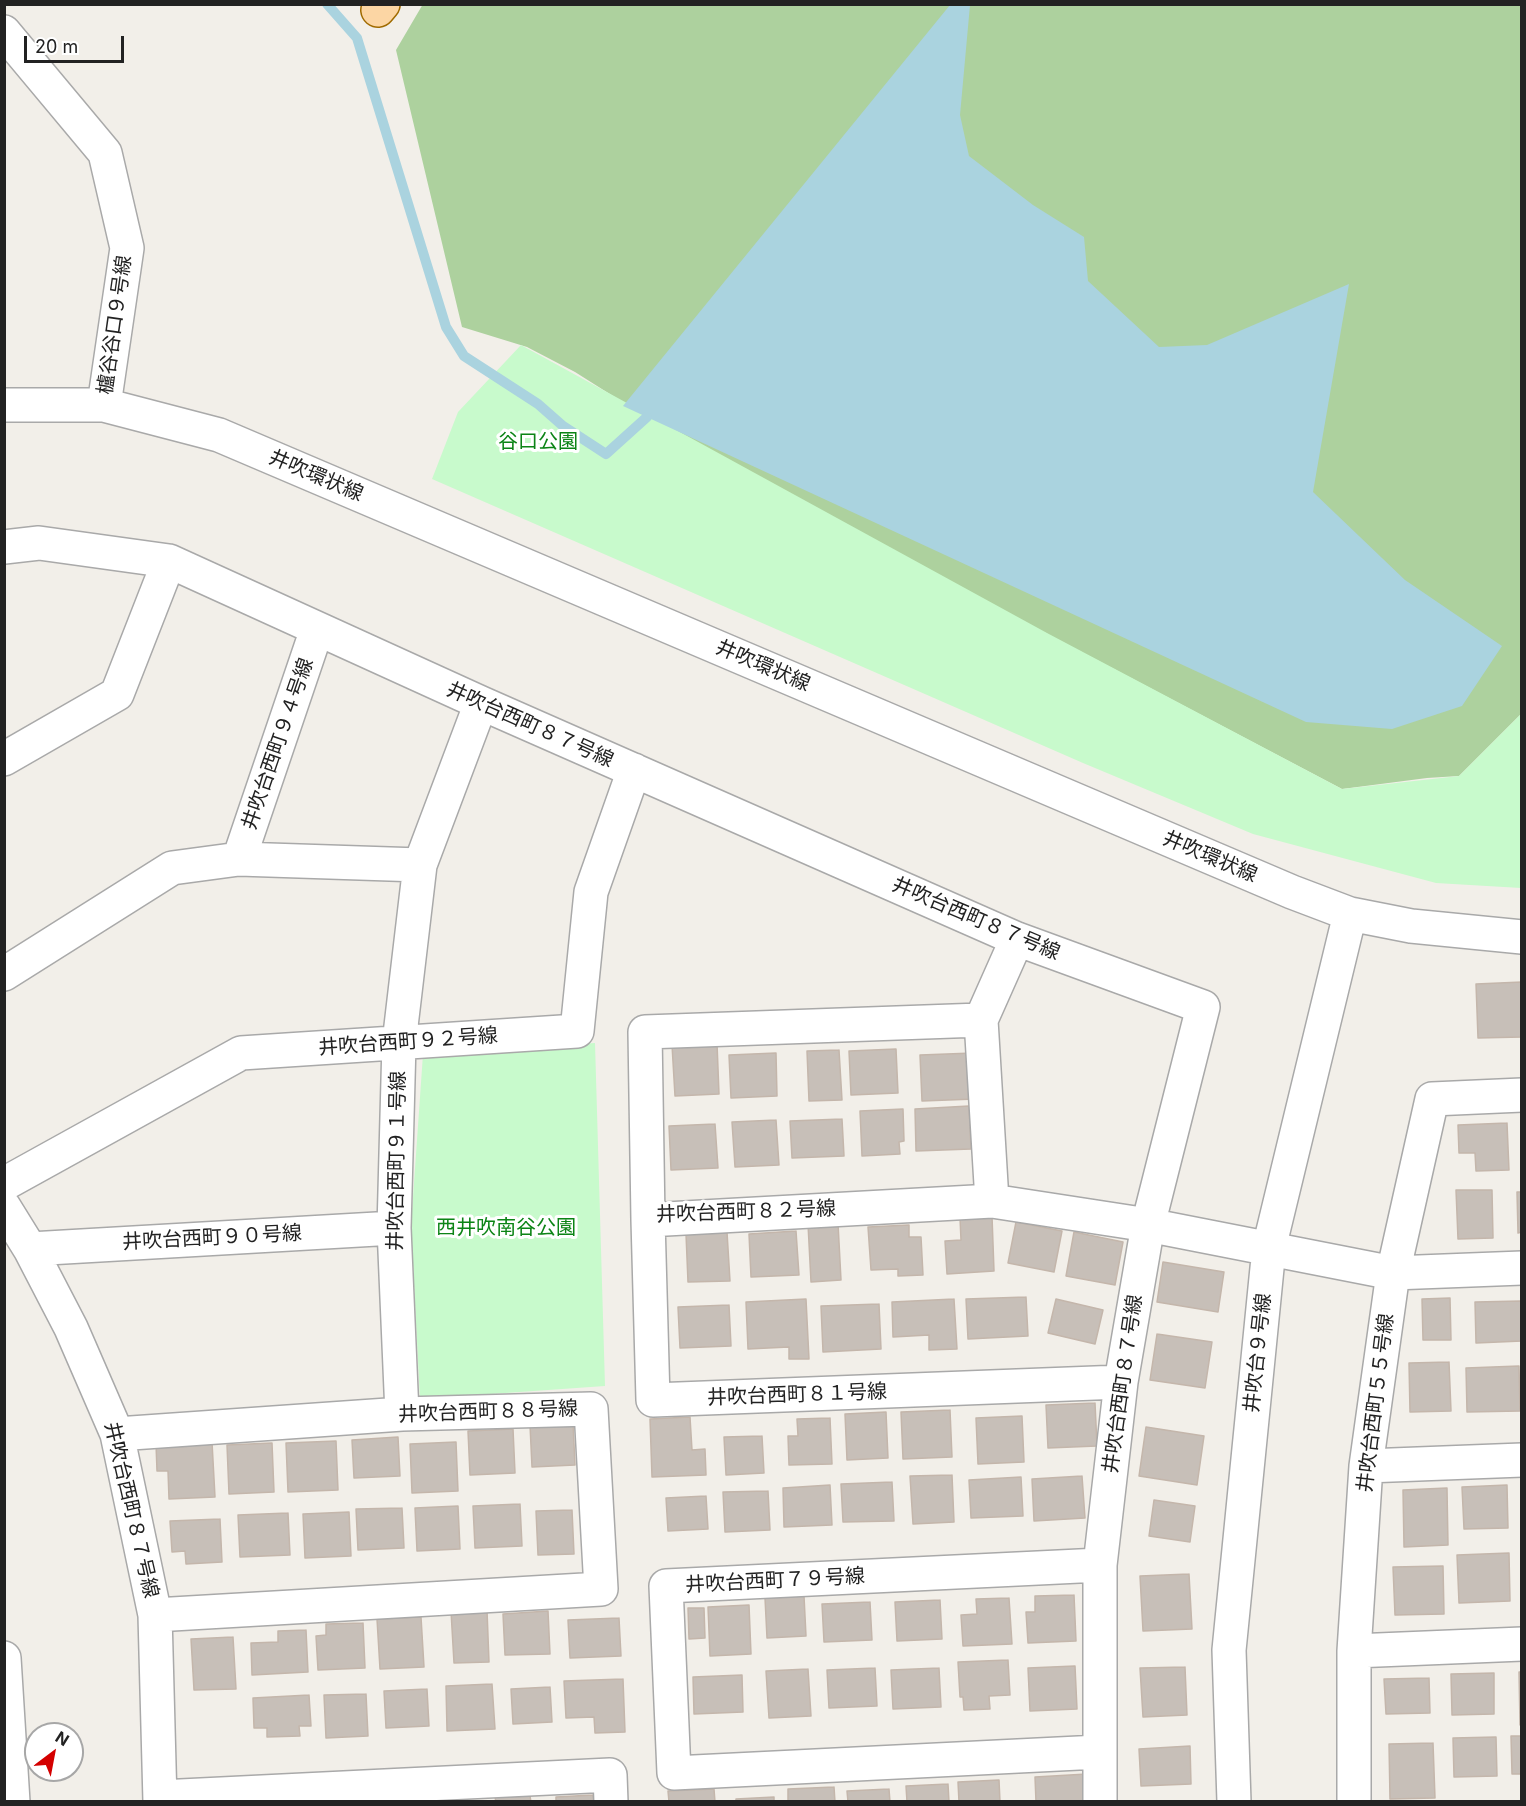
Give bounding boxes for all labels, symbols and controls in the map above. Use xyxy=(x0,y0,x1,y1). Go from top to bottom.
scale bar xyxy=(27,24,128,62)
text: 20 m xyxy=(35,36,78,57)
street label: 櫨谷谷口９号線 xyxy=(93,254,137,396)
park label: 谷口公園 xyxy=(498,430,578,454)
street label: 井吹環状線 xyxy=(265,445,367,507)
street label: 井吹環状線 xyxy=(712,635,814,697)
street label: 井吹台西町９４号線 xyxy=(237,655,319,833)
street label: 井吹台西町８７号線 xyxy=(443,677,617,773)
street label: 井吹環状線 xyxy=(1159,826,1261,888)
street label: 井吹台西町８７号線 xyxy=(888,873,1064,965)
street label: 井吹台西町９２号線 xyxy=(317,1024,499,1060)
street label: 井吹台西町９１号線 xyxy=(383,1071,411,1251)
street label: 井吹台西町８２号線 xyxy=(656,1197,836,1227)
park label: 西井吹南谷公園 xyxy=(436,1216,576,1240)
street label: 井吹台西町９０号線 xyxy=(121,1221,303,1255)
street label: 井吹台９号線 xyxy=(1240,1292,1276,1414)
street label: 井吹台西町８７号線 xyxy=(1099,1293,1147,1475)
street label: 井吹台西町５５号線 xyxy=(1353,1312,1399,1494)
street label: 井吹台西町８１号線 xyxy=(707,1380,887,1410)
street label: 井吹台西町８８号線 xyxy=(398,1397,578,1427)
street label: 井吹台西町８７号線 xyxy=(99,1420,163,1600)
street label: 井吹台西町７９号線 xyxy=(684,1564,866,1598)
north arrow xyxy=(24,1722,84,1782)
text: N xyxy=(52,1727,73,1750)

